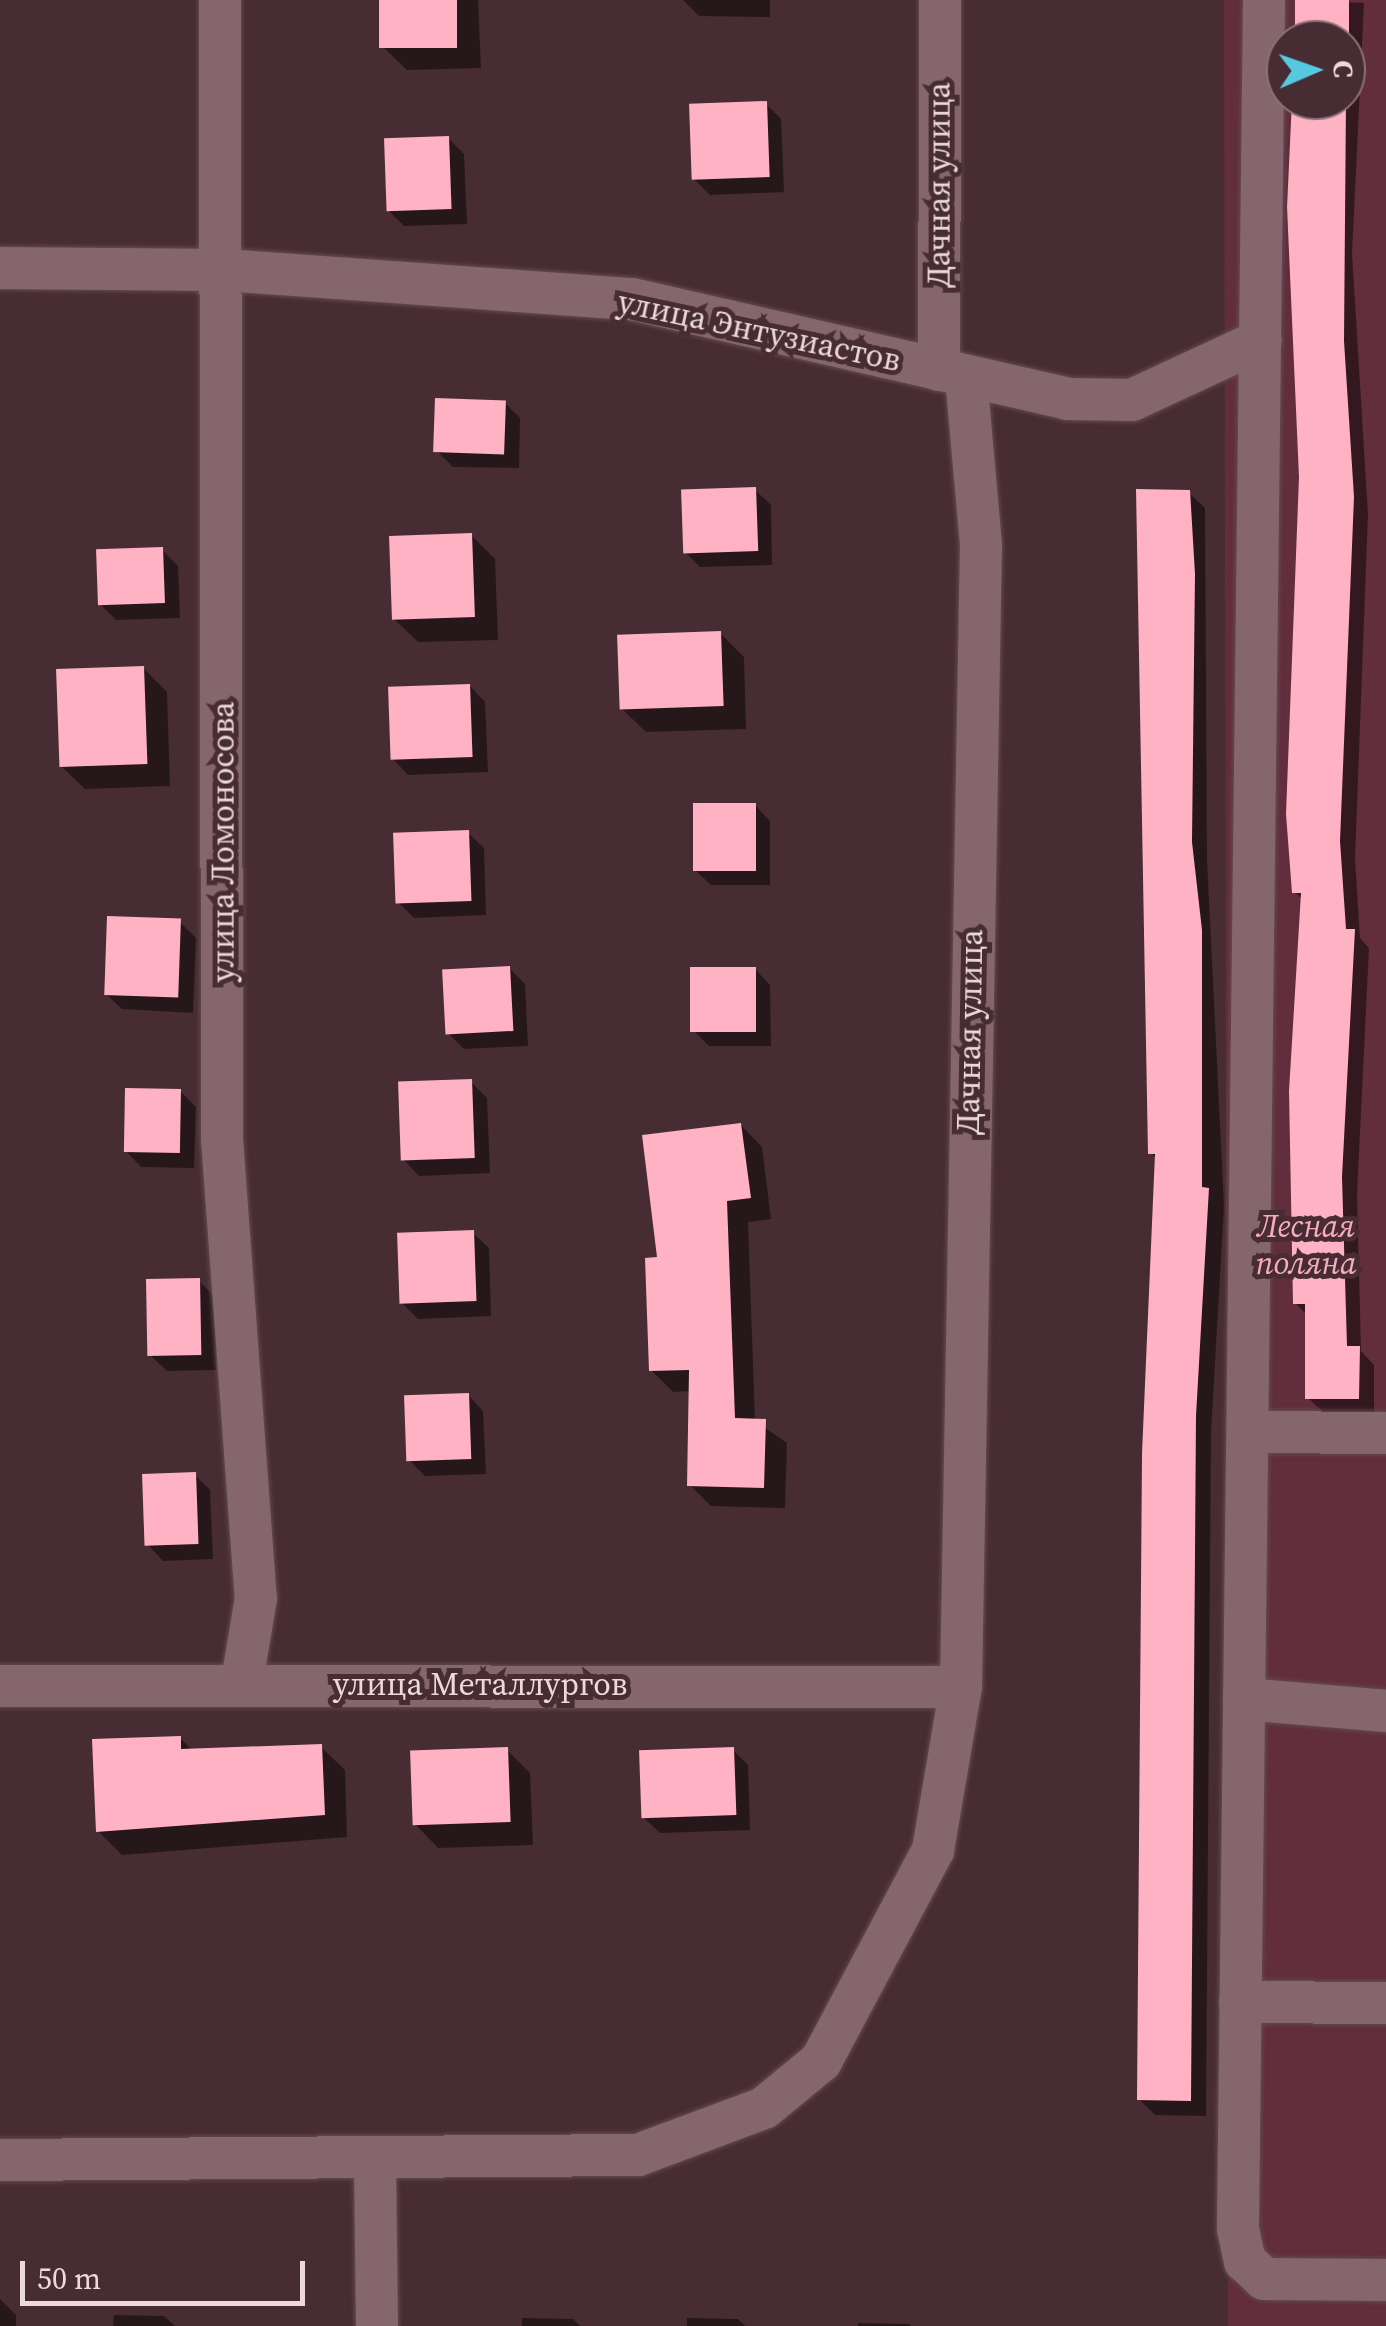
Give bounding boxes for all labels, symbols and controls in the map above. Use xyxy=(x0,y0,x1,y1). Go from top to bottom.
north arrow xyxy=(1266,20,1366,120)
text: С xyxy=(1325,60,1363,78)
street label: Дачная улица xyxy=(920,82,958,288)
street label: улица Энтузиастов xyxy=(614,282,904,380)
street label: улица Ломоносова xyxy=(204,701,242,983)
street label: Дачная улица xyxy=(949,929,991,1135)
park label: Лесная поляна xyxy=(1255,1208,1357,1283)
street label: улица Металлургов xyxy=(333,1665,627,1703)
scale bar xyxy=(25,2241,310,2303)
text: 50 m xyxy=(37,2258,101,2299)

